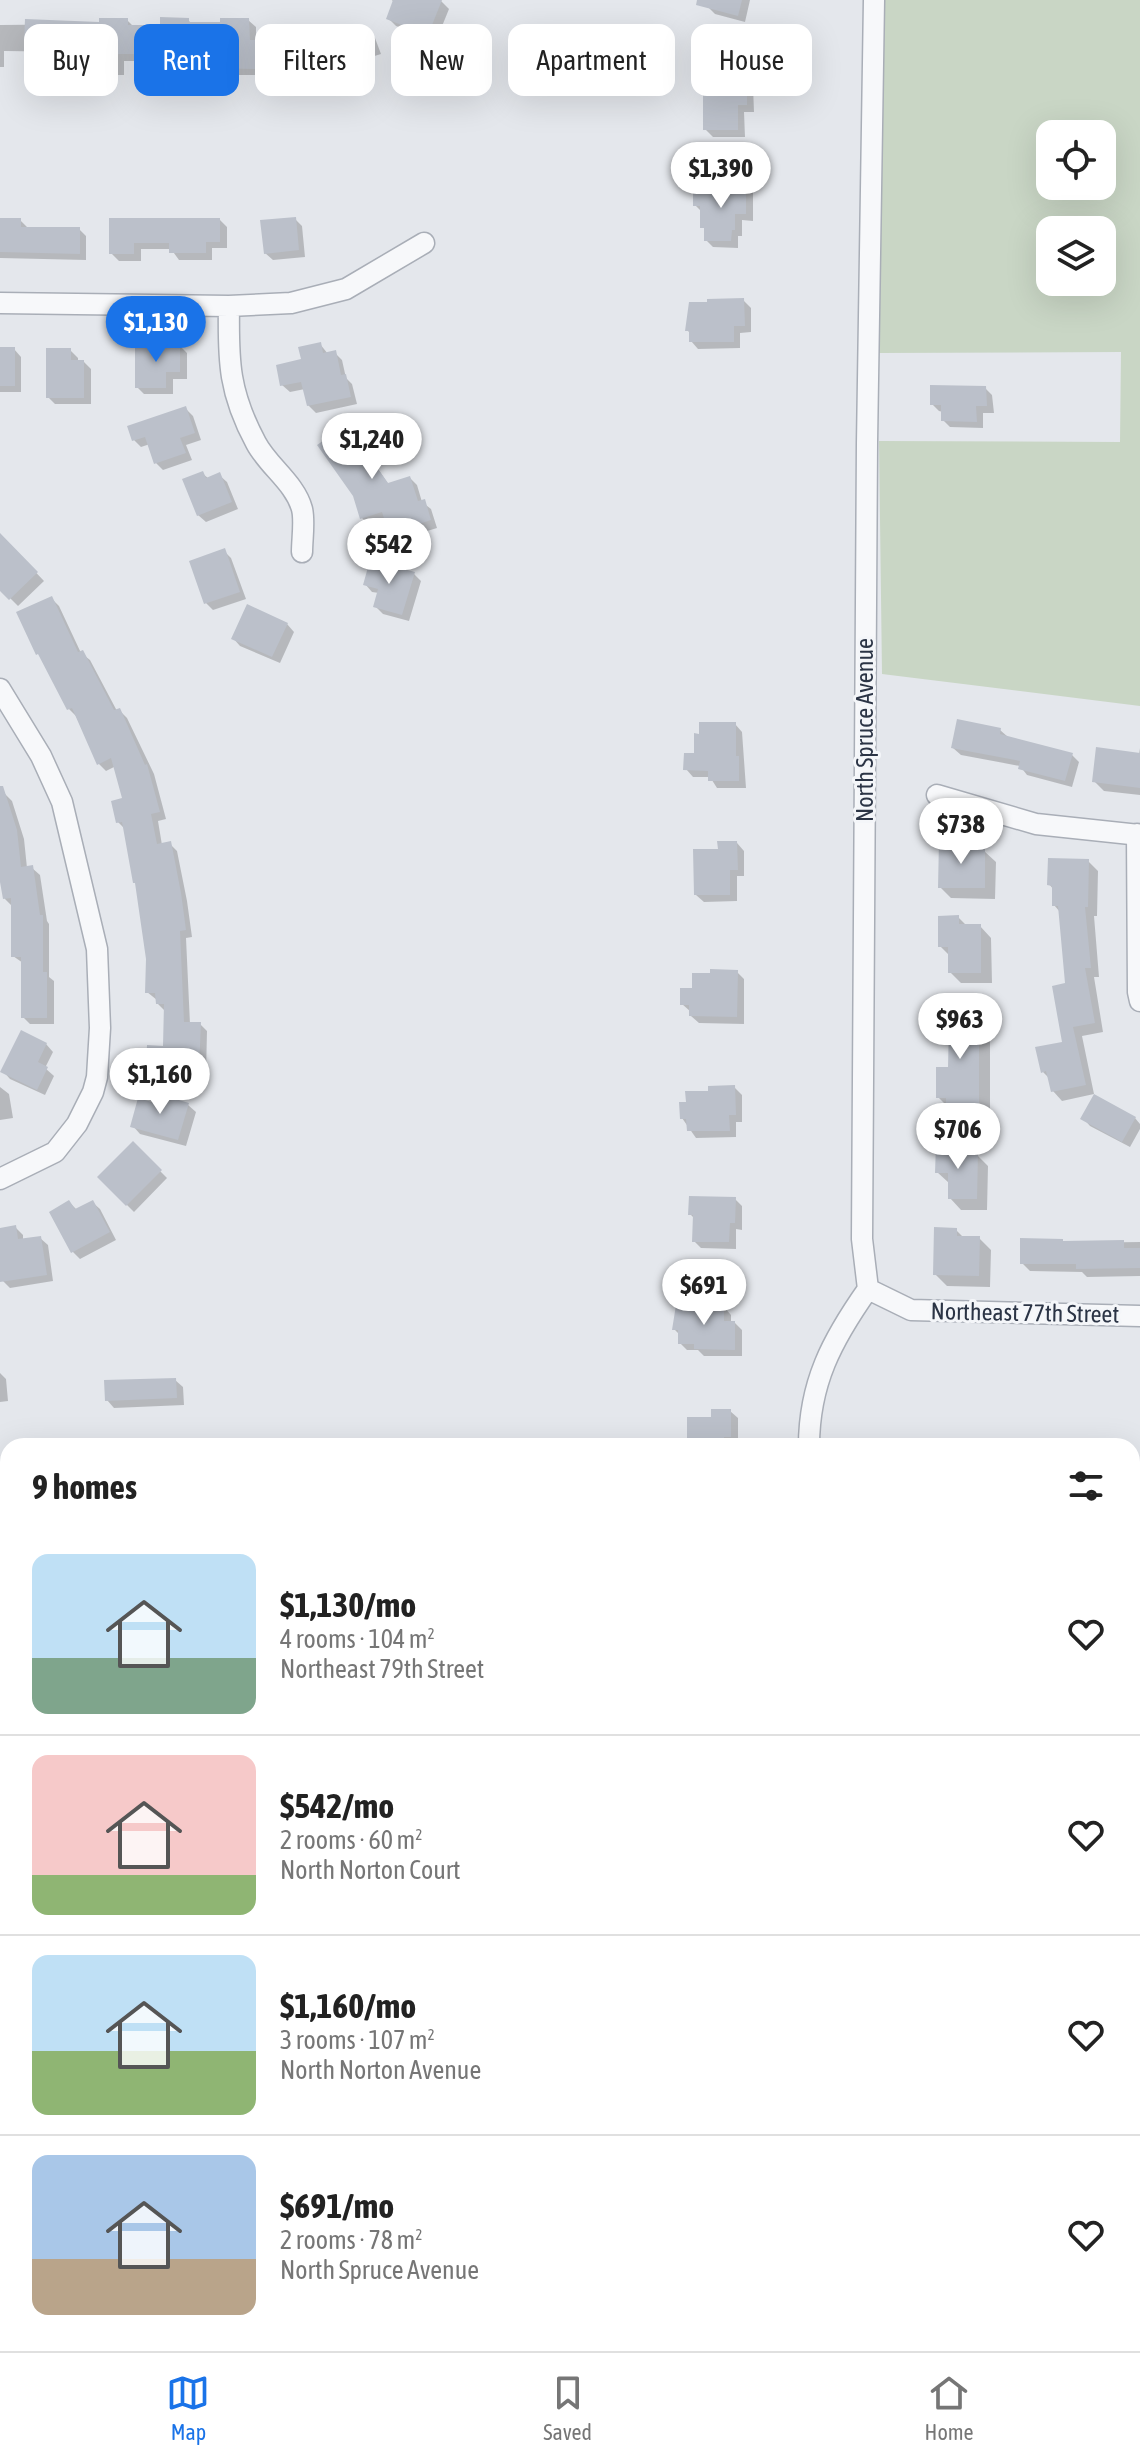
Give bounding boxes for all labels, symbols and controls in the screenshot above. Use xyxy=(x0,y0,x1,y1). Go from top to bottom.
chip: Buy xyxy=(24,24,118,96)
chip: Rent xyxy=(134,24,239,96)
chip: Filters xyxy=(255,24,375,96)
chip: New xyxy=(391,24,492,96)
chip: Apartment xyxy=(508,24,675,96)
chip: House xyxy=(691,24,812,96)
map controls xyxy=(1036,120,1116,296)
button: locate xyxy=(1036,120,1116,200)
pin: $1,390 xyxy=(656,142,786,210)
text: $1,390 xyxy=(689,153,753,183)
button: layers xyxy=(1036,216,1116,296)
pin: $1,130 xyxy=(91,296,221,364)
text: $1,130 xyxy=(124,307,188,337)
pin: $1,240 xyxy=(307,413,437,481)
text: $1,240 xyxy=(340,424,404,454)
pin: $542 xyxy=(342,518,436,586)
text: $542 xyxy=(365,529,413,559)
street label: North Spruce Avenue xyxy=(851,638,878,822)
pin: $738 xyxy=(914,798,1008,866)
text: $738 xyxy=(937,809,985,839)
pin: $963 xyxy=(913,993,1007,1061)
text: $963 xyxy=(936,1004,984,1034)
pin: $1,160 xyxy=(95,1048,225,1116)
text: $1,160 xyxy=(128,1059,192,1089)
pin: $706 xyxy=(911,1103,1005,1171)
text: $706 xyxy=(934,1114,982,1144)
pin: $691 xyxy=(657,1259,751,1327)
text: $691 xyxy=(680,1270,728,1300)
street label: Northeast 77th Street xyxy=(930,1297,1120,1328)
icon: filters xyxy=(1064,1464,1108,1508)
text: 9 homes xyxy=(32,1467,137,1506)
text: $1,130/mo xyxy=(280,1585,416,1624)
icon: home xyxy=(96,1586,192,1682)
icon: heart xyxy=(1064,1612,1108,1656)
text: 4 rooms · 104 m² xyxy=(280,1624,435,1654)
text: Northeast 79th Street xyxy=(280,1654,484,1684)
text: $542/mo xyxy=(280,1786,394,1825)
icon: home xyxy=(96,1787,192,1883)
icon: heart xyxy=(1064,1813,1108,1857)
text: 2 rooms · 60 m² xyxy=(280,1825,422,1855)
text: North Norton Court xyxy=(280,1855,461,1885)
text: $1,160/mo xyxy=(280,1986,416,2025)
icon: home xyxy=(96,1987,192,2083)
icon: heart xyxy=(1064,2013,1108,2057)
text: 3 rooms · 107 m² xyxy=(280,2025,435,2055)
text: North Norton Avenue xyxy=(280,2055,481,2085)
text: $691/mo xyxy=(280,2186,394,2225)
icon: home xyxy=(96,2187,192,2283)
icon: heart xyxy=(1064,2213,1108,2257)
text: 2 rooms · 78 m² xyxy=(280,2225,422,2255)
text: North Spruce Avenue xyxy=(280,2255,479,2285)
tab: Map xyxy=(166,2371,210,2445)
tab: Saved xyxy=(543,2371,592,2445)
tab: Home xyxy=(925,2371,974,2445)

